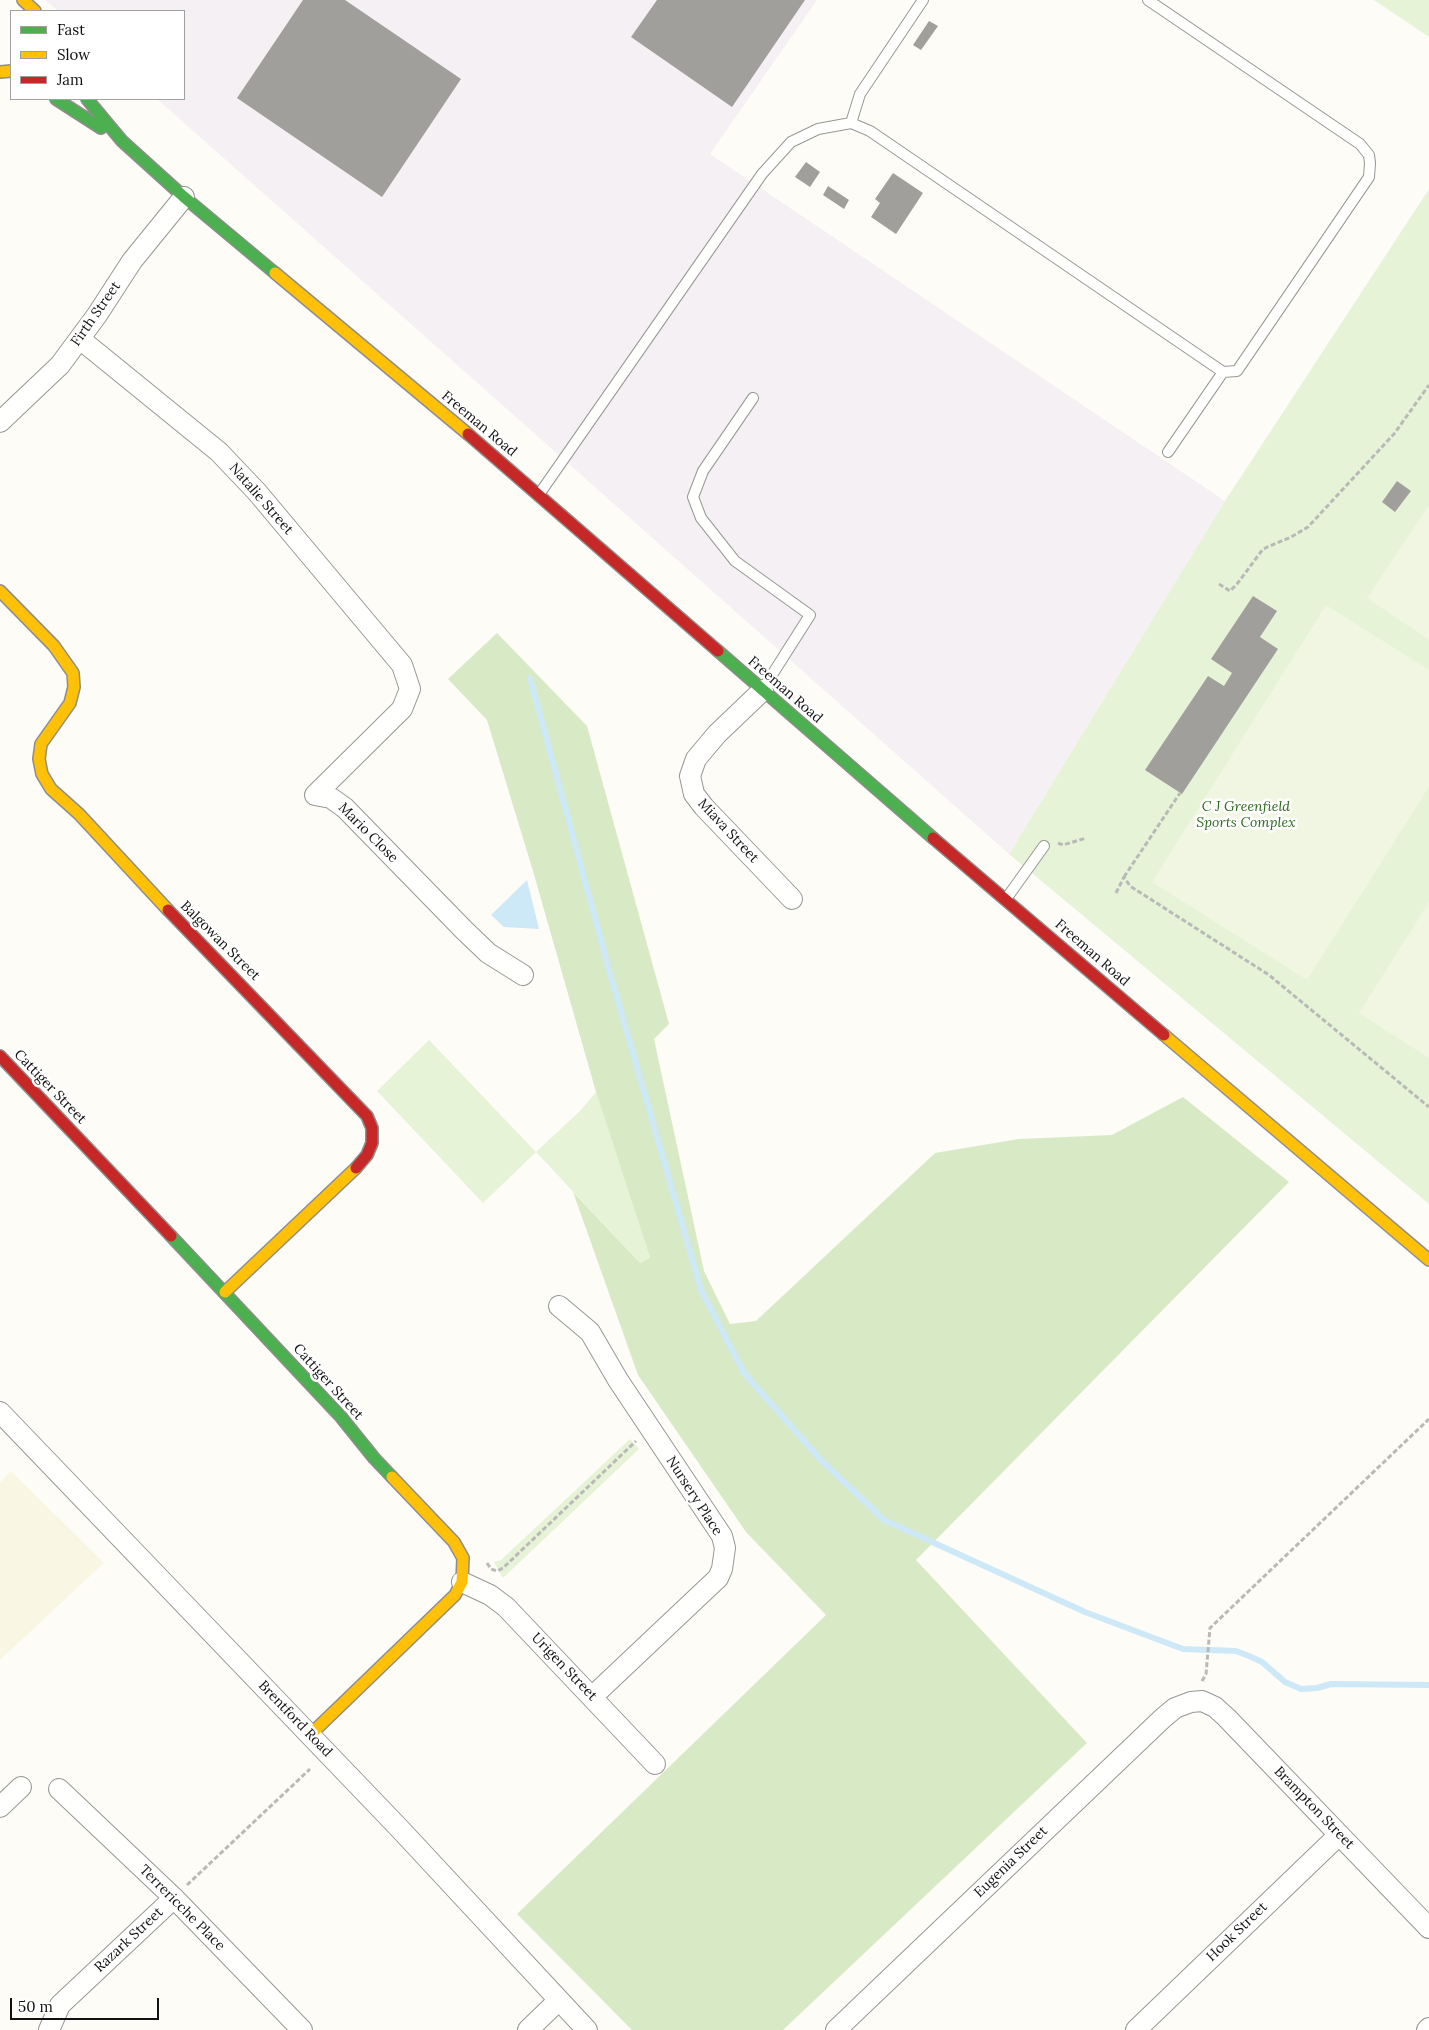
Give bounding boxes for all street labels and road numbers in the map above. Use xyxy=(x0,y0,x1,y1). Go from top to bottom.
street label: Firth Street xyxy=(68,279,124,349)
street label: Freeman Road xyxy=(438,388,520,460)
street label: Natalie Street xyxy=(225,460,297,538)
street label: Freeman Road xyxy=(744,653,826,727)
street label: Miava Street xyxy=(694,796,762,866)
street label: Mario Close xyxy=(335,800,401,866)
street label: Balgowan Street xyxy=(177,898,263,984)
street label: Freeman Road xyxy=(1051,916,1133,990)
street label: Cattiger Street xyxy=(10,1046,90,1128)
street label: Cattiger Street xyxy=(289,1341,367,1423)
street label: Nursery Place xyxy=(662,1453,726,1539)
street label: Urigen Street xyxy=(528,1630,600,1704)
street label: Brentford Road xyxy=(254,1677,336,1761)
street label: Brampton Street xyxy=(1270,1763,1358,1853)
street label: Eugenia Street xyxy=(971,1823,1051,1901)
street label: Terrericche Place xyxy=(136,1862,228,1954)
street label: Hook Street xyxy=(1203,1899,1271,1965)
street label: Razark Street xyxy=(91,1904,167,1976)

